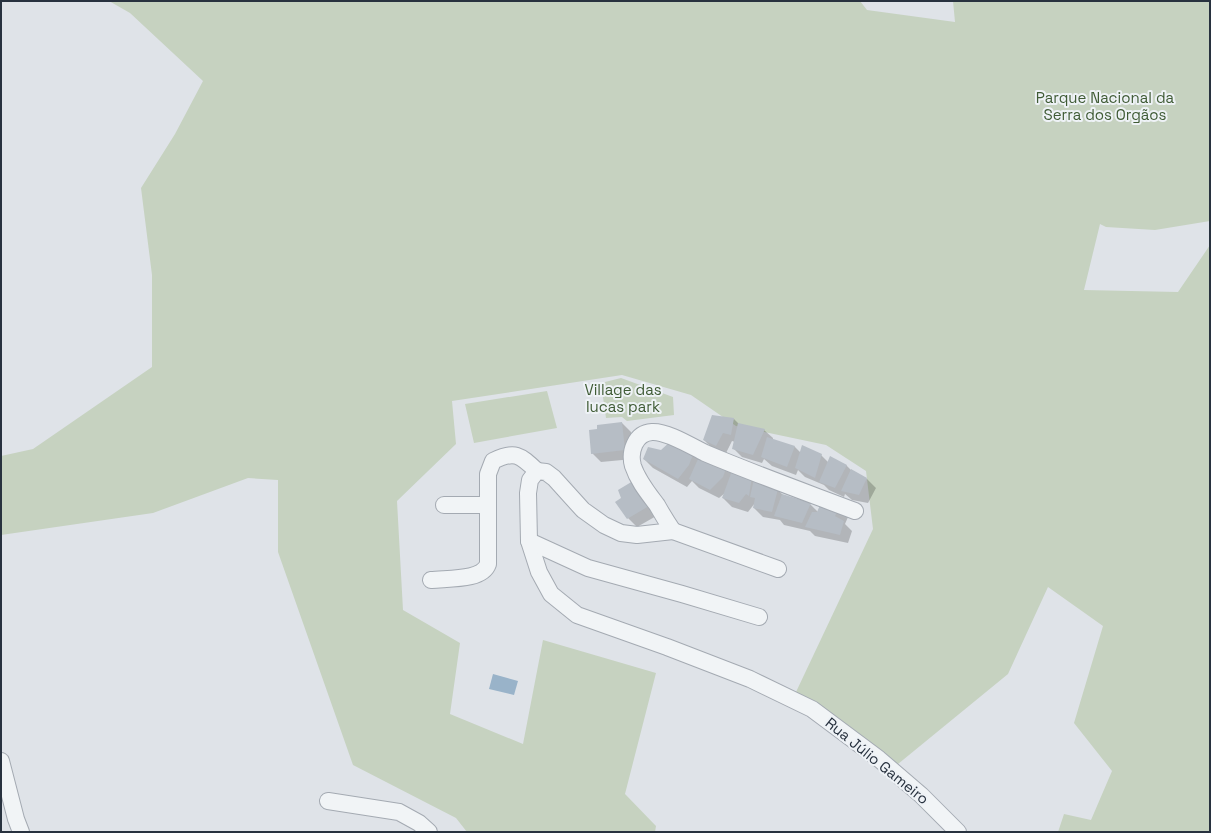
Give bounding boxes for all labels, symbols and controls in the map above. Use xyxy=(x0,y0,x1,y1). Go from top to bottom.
park label: Parque Nacional da Serra dos Orgãos xyxy=(1036,88,1175,124)
park label: Village das Iucas park xyxy=(584,380,662,416)
street label: Rua Júlio Gameiro xyxy=(822,713,933,808)

